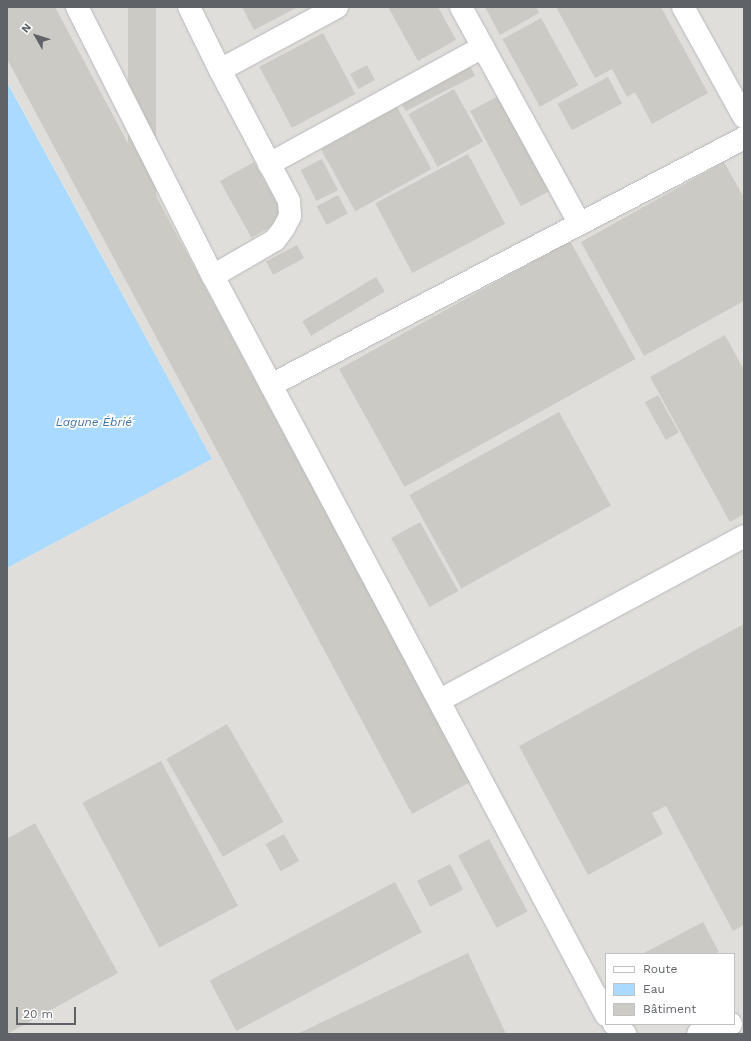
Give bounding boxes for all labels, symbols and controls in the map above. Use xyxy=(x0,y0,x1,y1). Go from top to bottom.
north arrow xyxy=(16,16,56,56)
text: N xyxy=(19,21,34,35)
water label: Lagune Ébrié xyxy=(56,416,132,430)
legend xyxy=(605,953,735,1025)
text: Route xyxy=(643,962,677,976)
text: Eau xyxy=(643,982,665,996)
scale bar xyxy=(18,999,78,1025)
text: Bâtiment xyxy=(643,1002,696,1016)
text: 20 m xyxy=(23,1007,53,1021)

